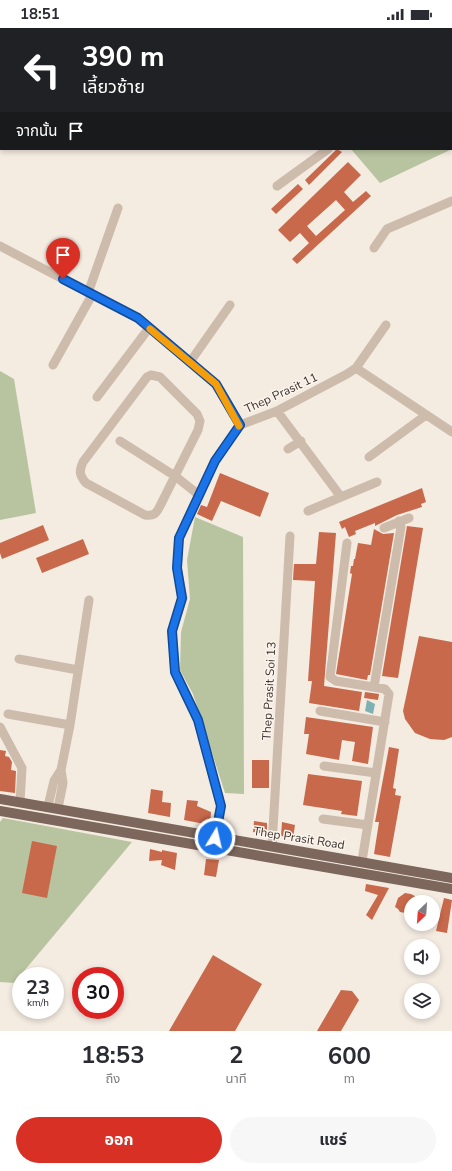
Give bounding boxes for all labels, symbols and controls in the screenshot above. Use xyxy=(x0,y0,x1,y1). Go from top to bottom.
text: 18:51 xyxy=(20,4,60,24)
text: 390 m xyxy=(82,38,165,76)
icon: left xyxy=(16,44,68,96)
text: เลี้ยวซ้าย xyxy=(82,75,145,99)
icon: arrive xyxy=(65,120,87,142)
text: จากนั้น xyxy=(16,121,57,141)
pin xyxy=(46,238,80,279)
icon: arrive xyxy=(52,244,74,266)
street label: Thep Prasit 11 xyxy=(242,369,320,417)
street label: Thep Prasit Soi 13 xyxy=(258,641,280,741)
position arrow xyxy=(194,817,236,859)
street label: Thep Prasit Road xyxy=(252,823,346,853)
north arrow xyxy=(404,895,440,931)
map controls xyxy=(404,895,440,1019)
button: sound xyxy=(404,939,440,975)
speed limit sign: 30 xyxy=(72,967,124,1019)
text: 23 xyxy=(26,974,50,1001)
button: layers xyxy=(404,983,440,1019)
text: km/h xyxy=(27,996,49,1010)
text: 18:53 xyxy=(81,1039,145,1071)
text: 2 xyxy=(229,1039,243,1071)
text: 600 xyxy=(328,1040,371,1072)
text: ถึง xyxy=(105,1070,120,1088)
text: นาที xyxy=(226,1070,247,1088)
text: m xyxy=(344,1070,355,1088)
button: ออก xyxy=(16,1117,222,1163)
button: แชร์ xyxy=(230,1117,436,1163)

